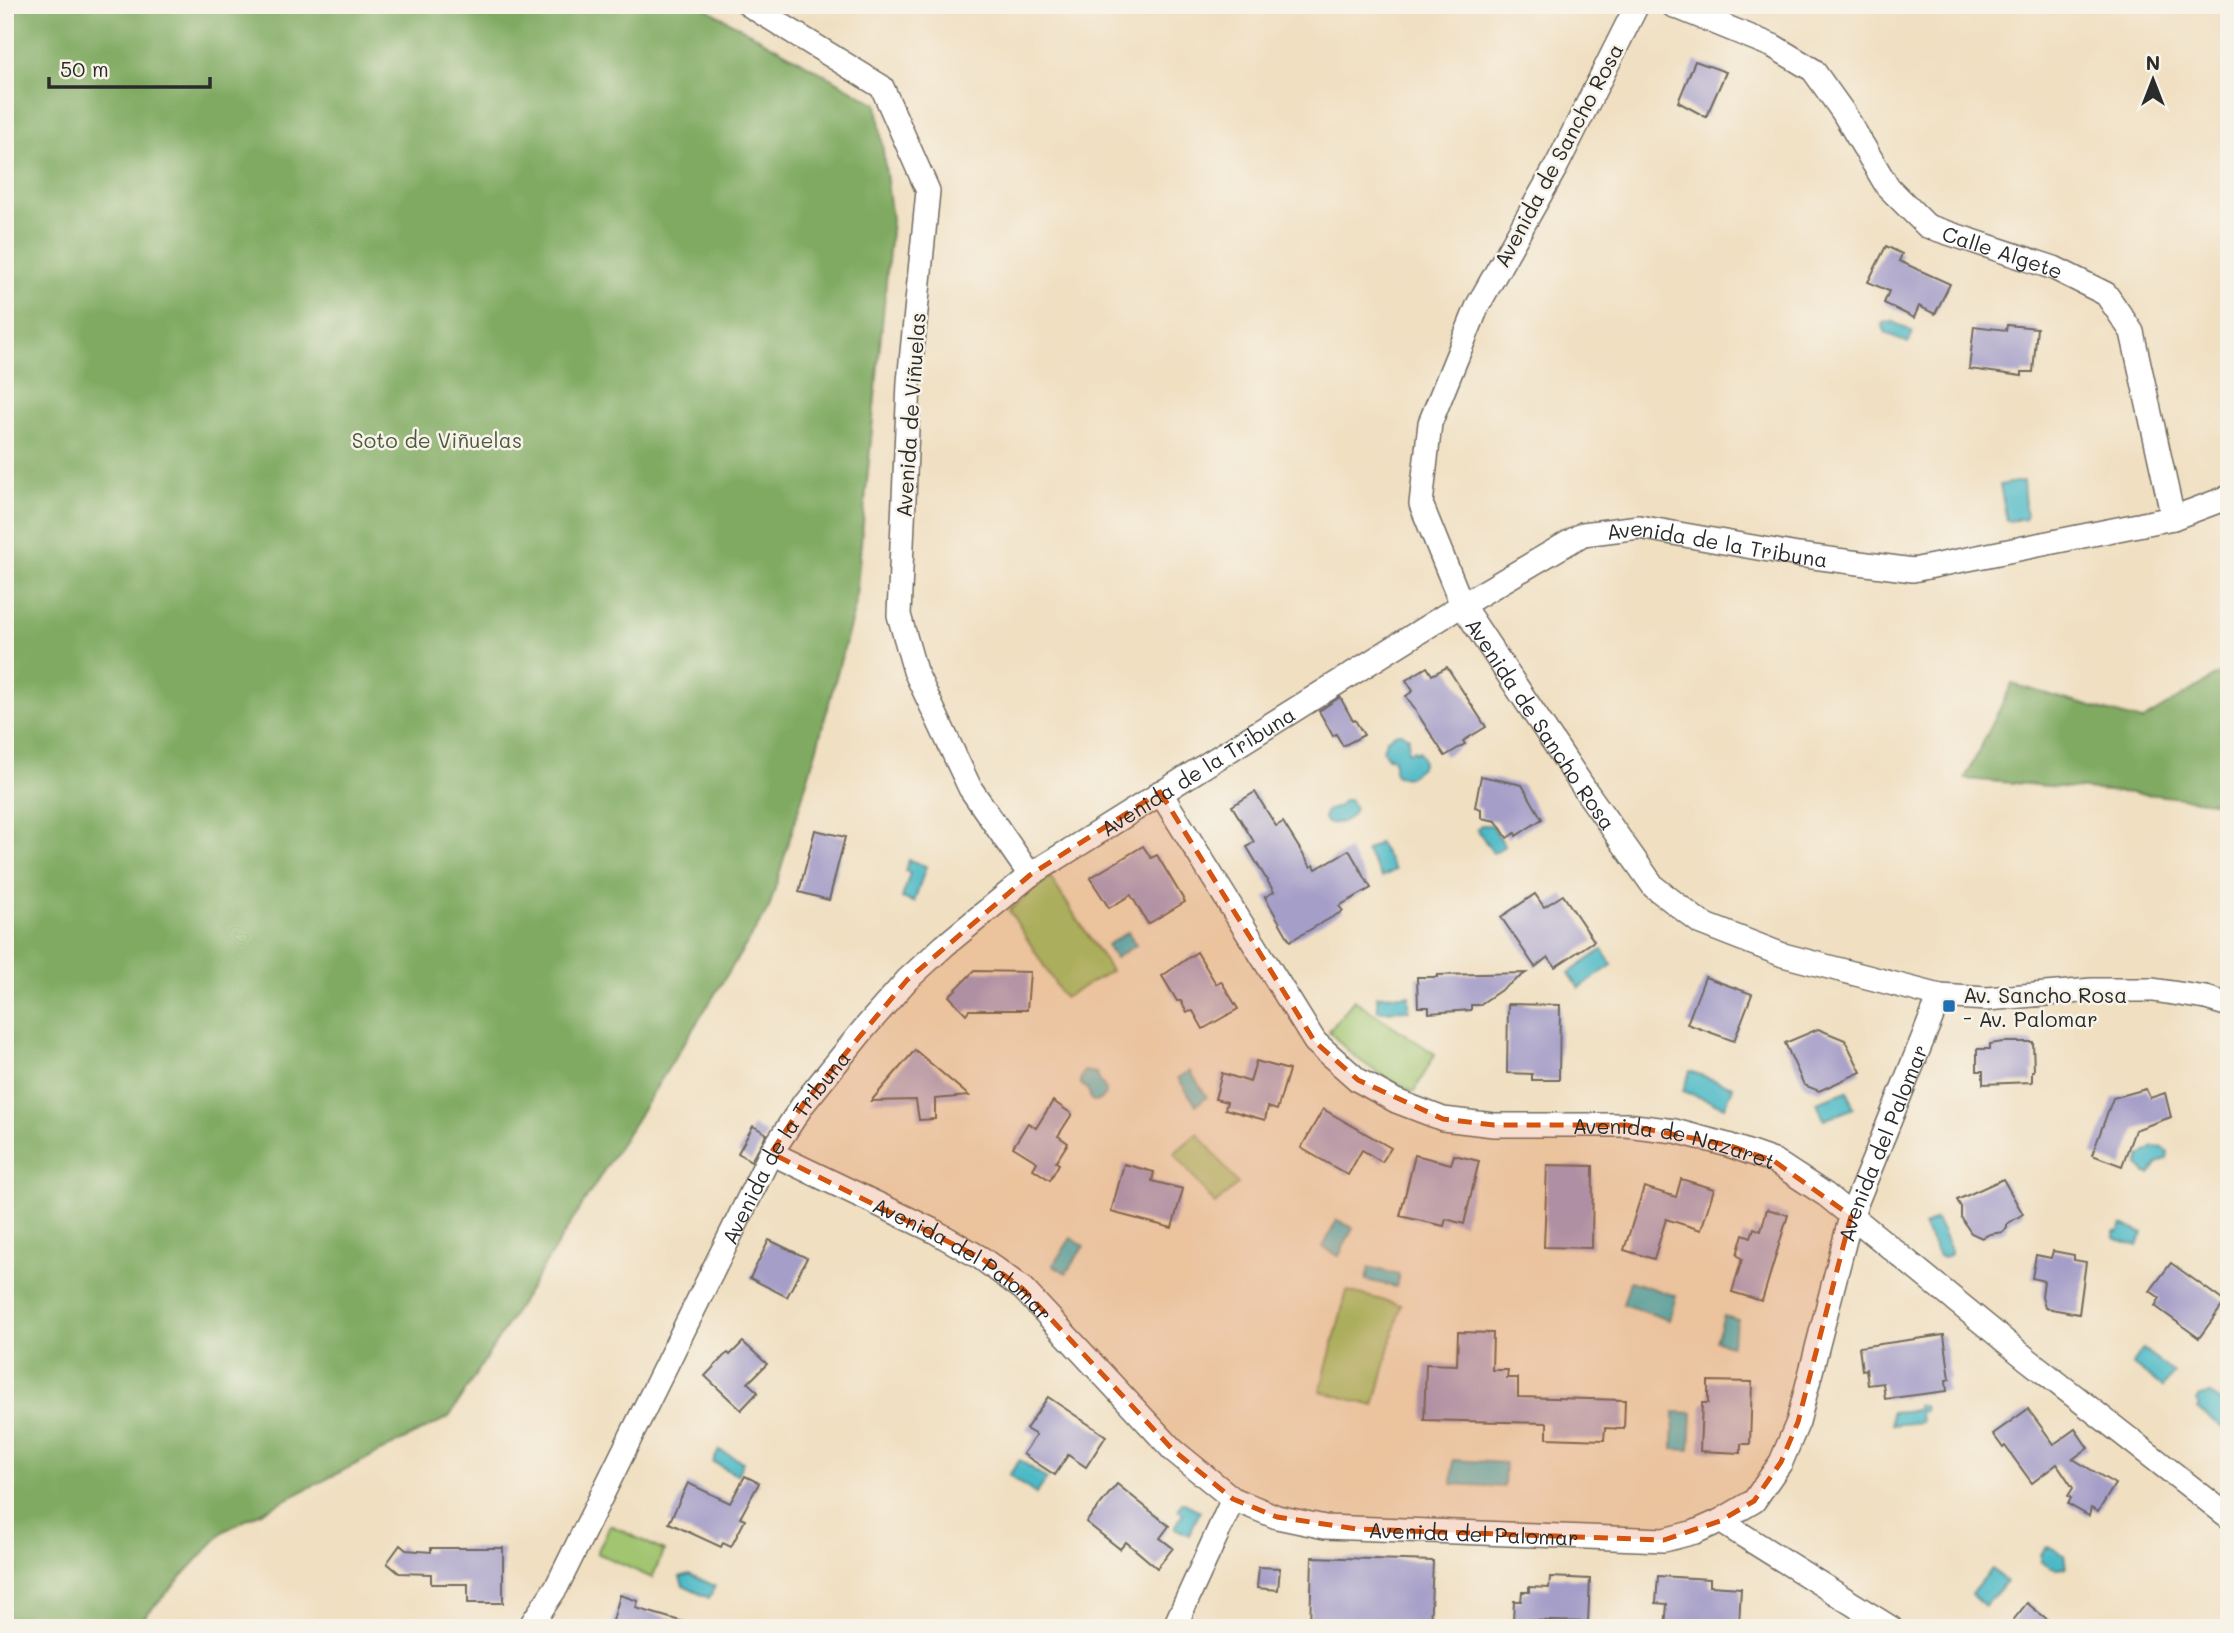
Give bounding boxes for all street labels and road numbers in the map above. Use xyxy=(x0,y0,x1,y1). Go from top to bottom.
street label: Avenida de Sancho Rosa xyxy=(1487,38,1629,272)
street label: Calle Algete xyxy=(1939,219,2068,284)
street label: Avenida de Viñuelas xyxy=(889,312,931,518)
street label: Avenida de la Tribuna xyxy=(1605,513,1829,572)
street label: Avenida de Sancho Rosa xyxy=(1460,612,1622,835)
street label: Avenida de la Tribuna xyxy=(1095,700,1300,841)
street label: Avenida del Palomar xyxy=(1831,1040,1933,1244)
street label: Avenida de la Tribuna xyxy=(715,1044,855,1248)
street label: Avenida de Nazaret xyxy=(1573,1112,1779,1174)
street label: Avenida del Palomar xyxy=(869,1190,1059,1326)
street label: Avenida del Palomar xyxy=(1368,1515,1579,1550)

